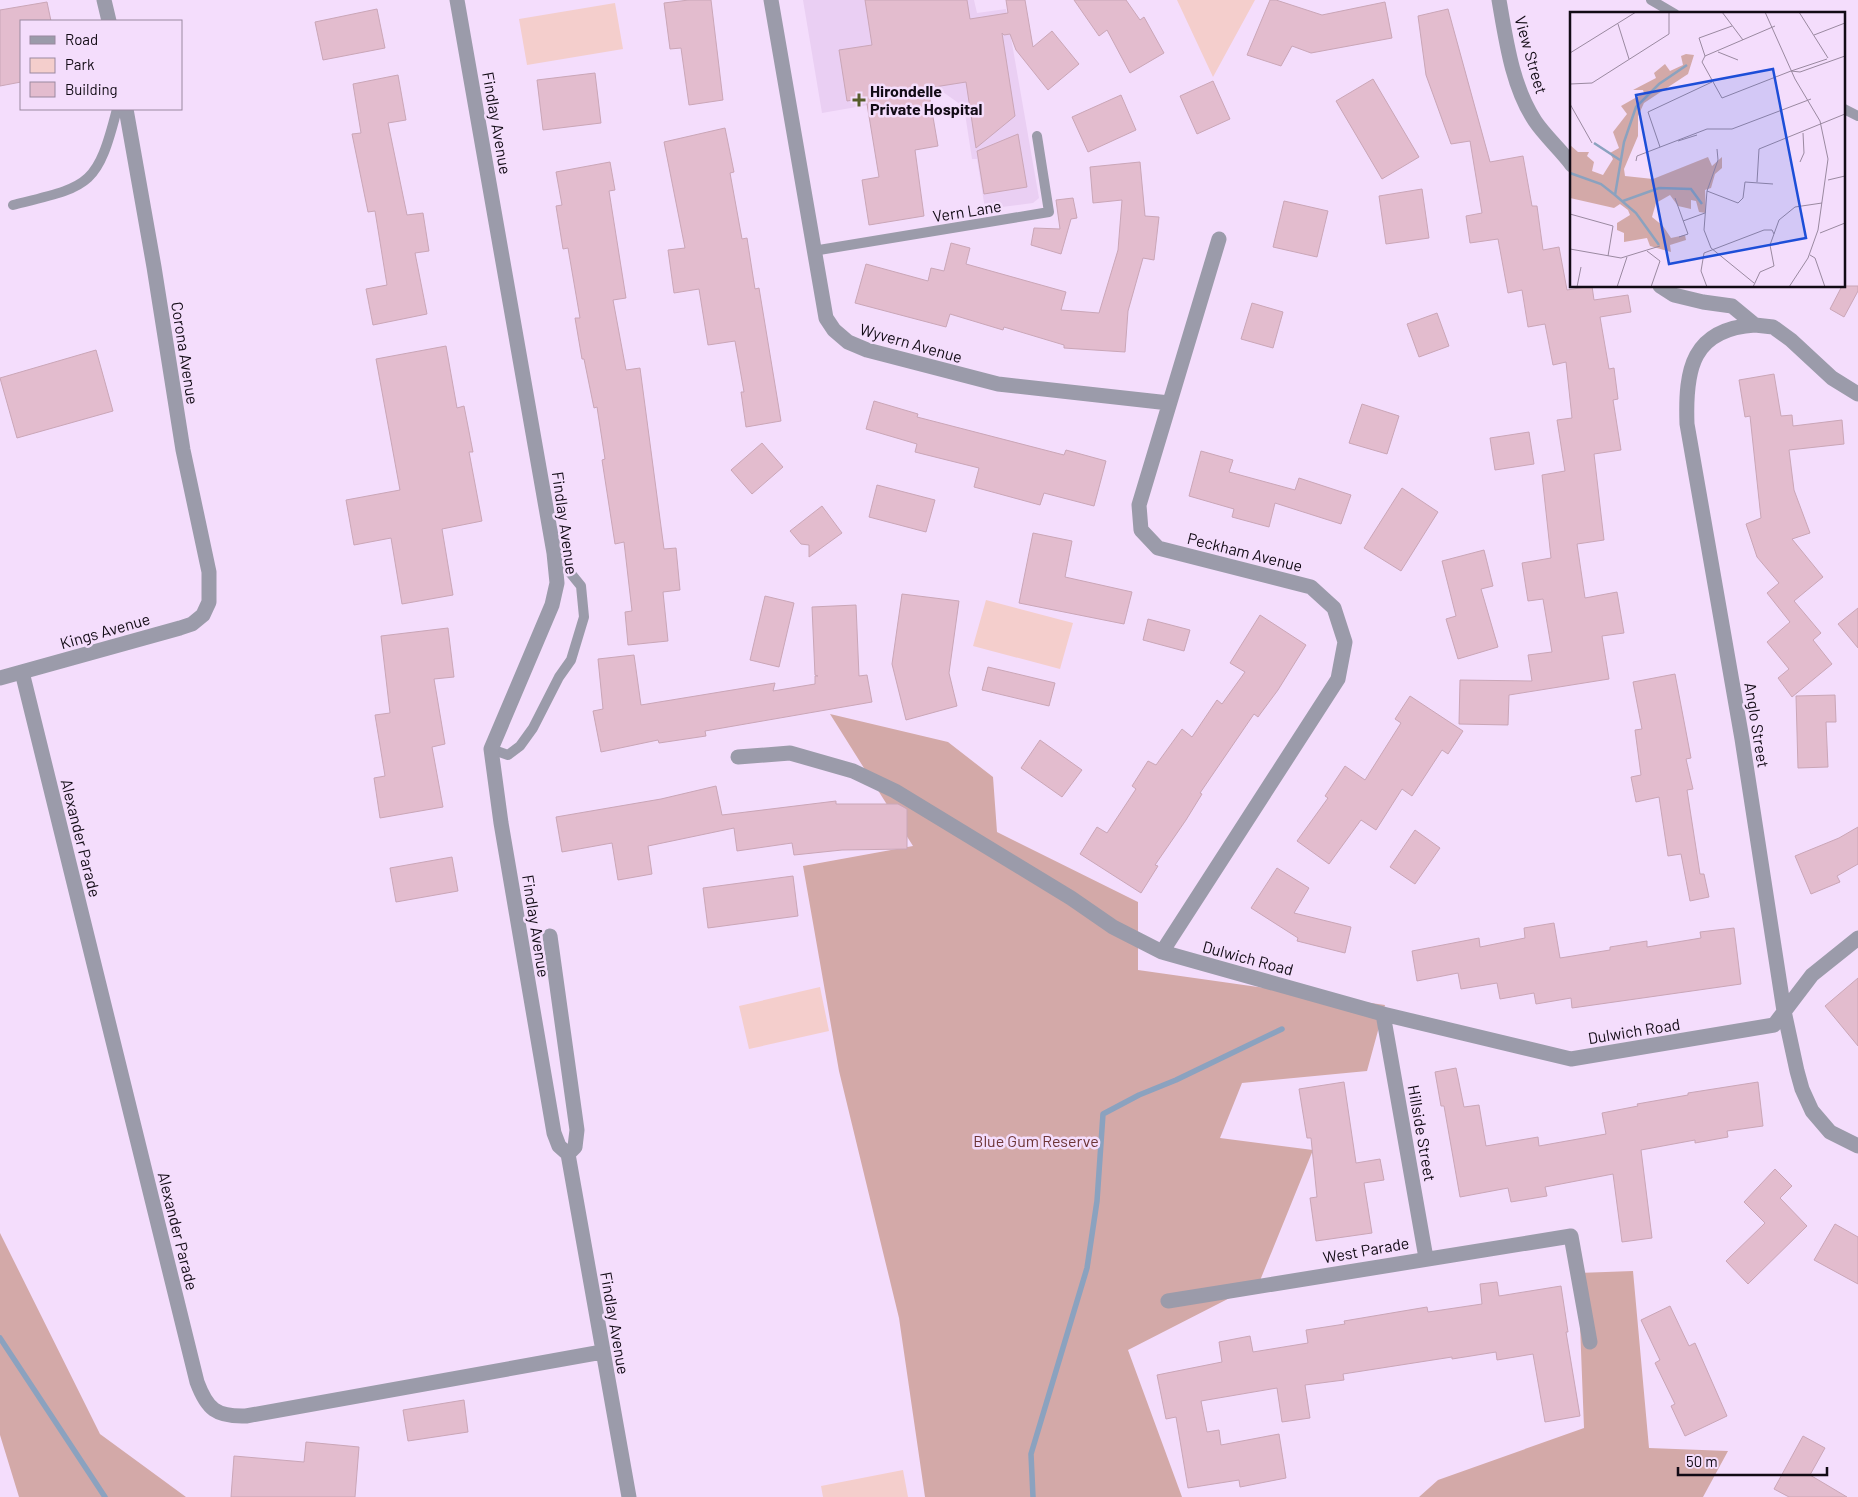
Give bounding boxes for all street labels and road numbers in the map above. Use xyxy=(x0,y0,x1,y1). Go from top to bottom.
street label: View Street xyxy=(1511,14,1552,96)
street label: Findlay Avenue xyxy=(479,70,516,176)
street label: Vern Lane xyxy=(931,196,1003,225)
street label: Corona Avenue xyxy=(168,300,203,406)
street label: Wyvern Avenue xyxy=(858,319,965,366)
street label: Findlay Avenue xyxy=(549,470,582,576)
street label: Peckham Avenue xyxy=(1186,528,1305,575)
street label: Kings Avenue xyxy=(58,609,152,652)
street label: Anglo Street xyxy=(1741,681,1774,769)
street label: Alexander Parade xyxy=(58,777,105,899)
street label: Findlay Avenue xyxy=(519,873,554,979)
street label: Dulwich Road xyxy=(1201,936,1296,979)
street label: Dulwich Road xyxy=(1586,1014,1681,1047)
street label: Hillside Street xyxy=(1405,1083,1440,1183)
street label: Alexander Parade xyxy=(155,1170,202,1292)
street label: West Parade xyxy=(1321,1233,1410,1266)
street label: Findlay Avenue xyxy=(597,1270,634,1376)

